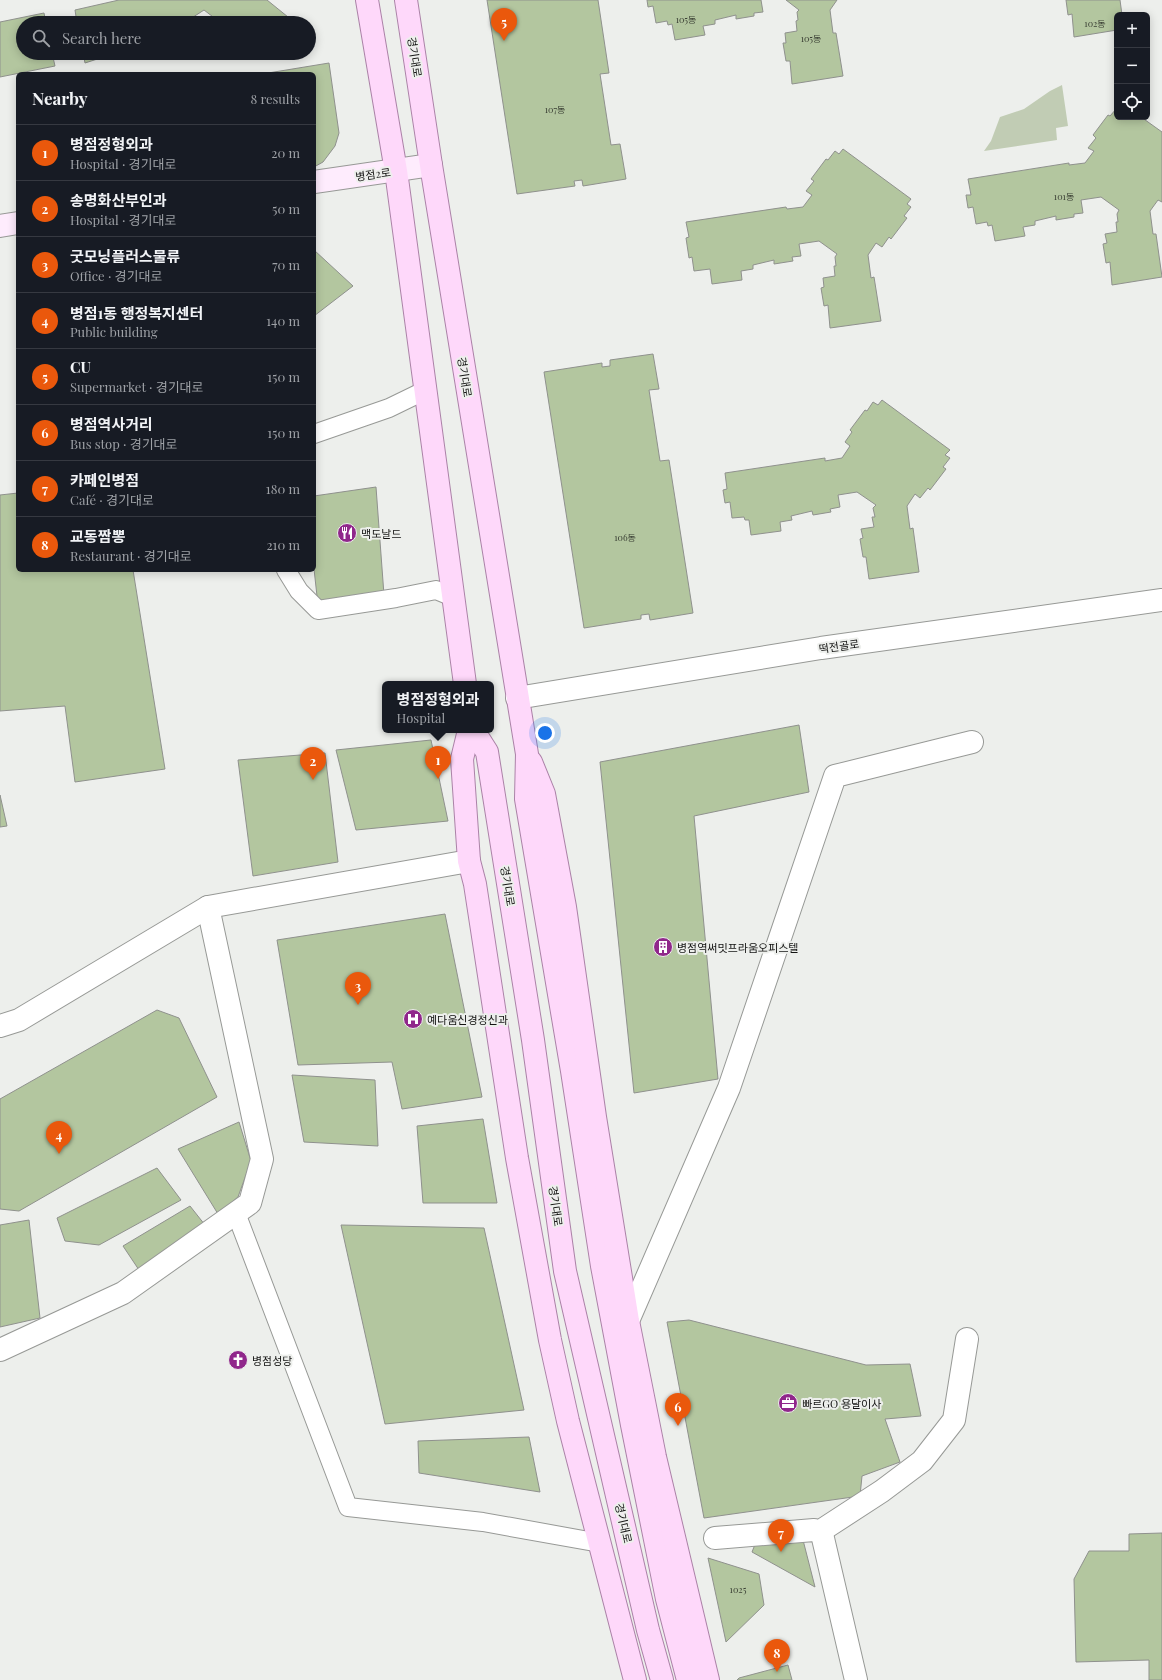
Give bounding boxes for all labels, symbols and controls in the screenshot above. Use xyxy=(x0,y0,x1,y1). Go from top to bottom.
pin: 5 xyxy=(491,8,517,41)
map controls xyxy=(1114,12,1150,120)
button: + xyxy=(1114,12,1150,48)
house number: 105동 xyxy=(676,13,696,25)
search box xyxy=(16,16,316,60)
house number: 102동 xyxy=(1084,17,1106,29)
icon: search xyxy=(30,27,52,49)
text: Search here xyxy=(62,28,141,48)
house number: 105동 xyxy=(801,32,821,44)
street label: 경기대로 xyxy=(404,36,426,78)
button: − xyxy=(1114,48,1150,84)
button: locate xyxy=(1114,84,1150,120)
text: Nearby xyxy=(32,87,87,109)
text: 8 results xyxy=(250,90,300,107)
house number: 107동 xyxy=(545,103,565,115)
text: 병점정형외과 xyxy=(70,134,153,154)
text: 1 xyxy=(43,144,47,161)
text: 20 m xyxy=(271,144,300,161)
text: Hospital · 경기대로 xyxy=(70,155,176,172)
street label: 병점2로 xyxy=(354,164,392,184)
text: 송명화산부인과 xyxy=(70,190,167,210)
house number: 101동 xyxy=(1054,190,1074,202)
text: 2 xyxy=(42,200,48,217)
text: 50 m xyxy=(272,200,300,217)
text: Hospital · 경기대로 xyxy=(70,211,176,228)
text: 굿모닝플러스물류 xyxy=(70,246,180,266)
text: 3 xyxy=(42,256,48,273)
text: 70 m xyxy=(272,256,300,273)
text: Office · 경기대로 xyxy=(70,267,162,284)
text: 병점1동 행정복지센터 xyxy=(70,303,203,323)
text: 4 xyxy=(42,312,48,329)
text: 140 m xyxy=(266,312,300,329)
text: Public building xyxy=(70,323,158,340)
street label: 경기대로 xyxy=(454,356,476,398)
text: CU xyxy=(70,357,91,377)
text: 5 xyxy=(42,368,48,385)
text: 150 m xyxy=(267,368,300,385)
text: Supermarket · 경기대로 xyxy=(70,378,204,395)
text: 병점역사거리 xyxy=(70,414,153,434)
text: 6 xyxy=(41,424,49,441)
text: 150 m xyxy=(267,424,300,441)
text: Bus stop · 경기대로 xyxy=(70,435,178,452)
text: 카페인병점 xyxy=(70,470,139,490)
text: 7 xyxy=(42,480,48,497)
text: 180 m xyxy=(266,480,300,497)
text: Café · 경기대로 xyxy=(70,491,154,508)
restaurant icon: 맥도날드 xyxy=(336,522,358,544)
text: 교동짬뽕 xyxy=(70,526,125,546)
place label: 맥도날드 xyxy=(361,526,401,541)
house number: 106동 xyxy=(614,531,636,543)
text: 8 xyxy=(41,536,49,553)
text: 210 m xyxy=(266,536,300,553)
text: Restaurant · 경기대로 xyxy=(70,547,192,564)
street label: 떡전골로 xyxy=(818,636,860,656)
popup xyxy=(382,681,494,733)
text: 병점정형외과 xyxy=(397,689,479,709)
text: Hospital xyxy=(397,709,445,726)
your location xyxy=(535,723,555,743)
pin: 1 xyxy=(425,746,451,779)
pin: 2 xyxy=(300,747,326,780)
street label: 경기대로 xyxy=(497,865,519,907)
building icon: 병점역써밋프라움오피스텔 xyxy=(652,936,674,958)
place label: 병점역써밋프라움오피스텔 xyxy=(677,940,798,955)
pin: 3 xyxy=(345,972,371,1005)
hospital icon: 예다움신경정신과 xyxy=(402,1008,424,1030)
place label: 예다움신경정신과 xyxy=(427,1012,508,1027)
pin: 4 xyxy=(46,1121,72,1154)
street label: 경기대로 xyxy=(546,1185,566,1227)
church icon: 병점성당 xyxy=(227,1349,249,1371)
place label: 병점성당 xyxy=(252,1353,292,1368)
office icon: 빠르GO 용달이사 xyxy=(777,1392,799,1414)
pin: 6 xyxy=(665,1393,691,1426)
place label: 빠르GO 용달이사 xyxy=(802,1396,881,1411)
street label: 경기대로 xyxy=(612,1502,636,1544)
pin: 7 xyxy=(768,1519,794,1552)
house number: 1025 xyxy=(730,1583,747,1595)
pin: 8 xyxy=(764,1639,790,1672)

